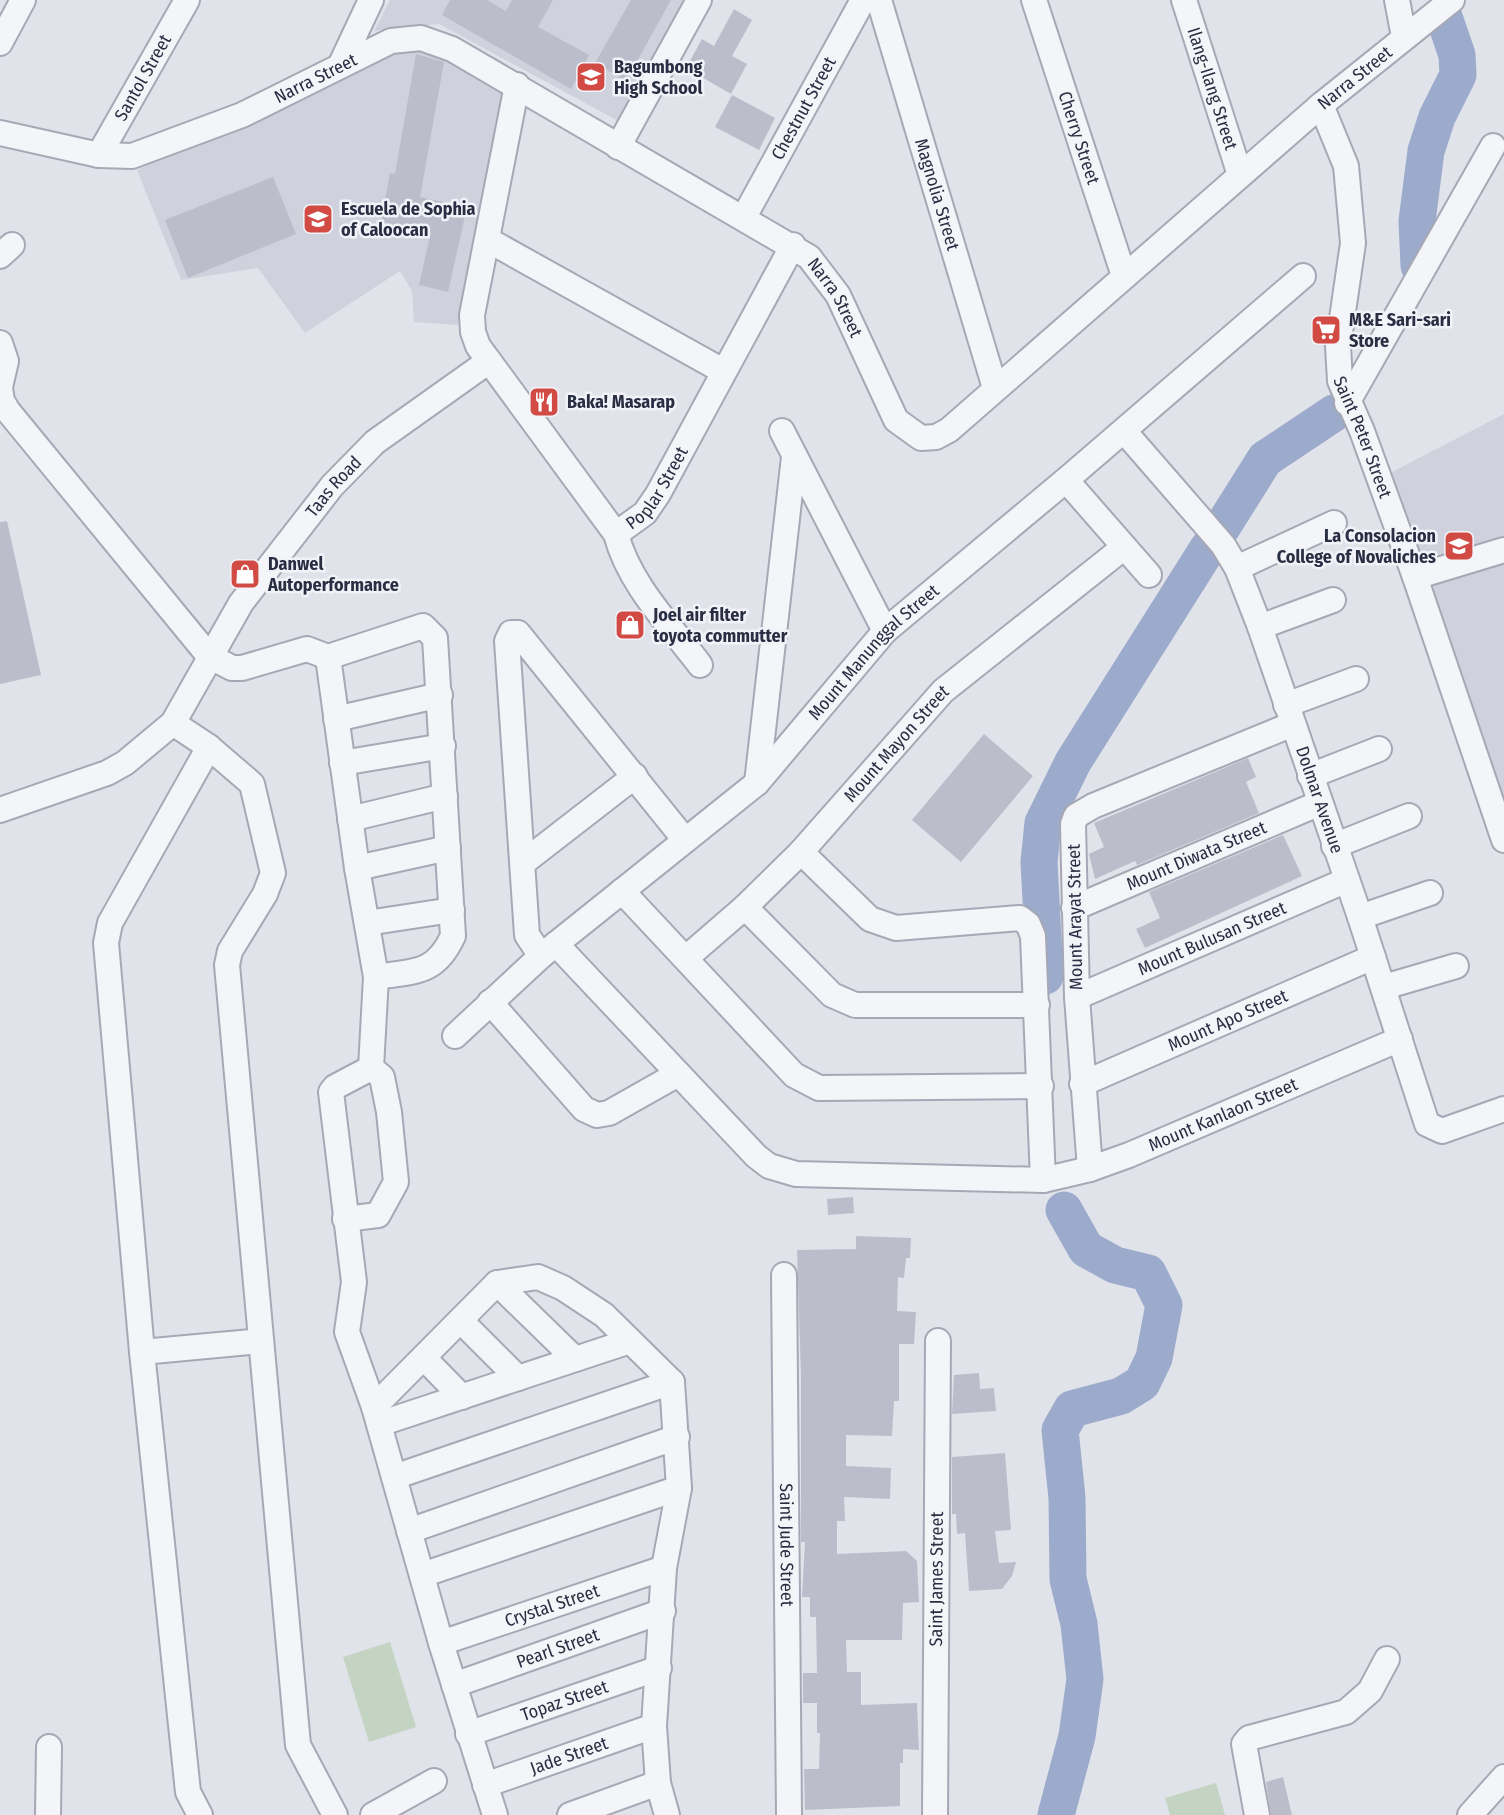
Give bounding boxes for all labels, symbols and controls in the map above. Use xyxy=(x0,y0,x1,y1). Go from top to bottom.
street label: Ilang-Ilang Street xyxy=(1182,25,1242,153)
street label: Santol Street xyxy=(110,30,176,125)
street label: Narra Street xyxy=(1313,41,1397,114)
street label: Narra Street xyxy=(271,49,361,108)
street label: Chestnut Street xyxy=(766,53,841,164)
place label: Bagumbong High School xyxy=(614,56,702,99)
school or university icon: Bagumbong High School xyxy=(574,60,608,94)
street label: Cherry Street xyxy=(1054,89,1104,187)
street label: Magnolia Street xyxy=(910,136,964,253)
place label: Escuela de Sophia of Caloocan xyxy=(341,198,476,241)
school or university icon: Escuela de Sophia of Caloocan xyxy=(301,202,335,236)
street label: Narra Street xyxy=(803,254,867,341)
place label: M&E Sari-sari Store xyxy=(1349,309,1451,352)
supermarket icon: M&E Sari-sari Store xyxy=(1309,313,1343,347)
street label: Saint Peter Street xyxy=(1328,373,1396,501)
restaurant icon: Baka! Masarap xyxy=(527,385,561,419)
place label: Baka! Masarap xyxy=(567,391,675,413)
street label: Poplar Street xyxy=(622,443,693,534)
street label: Taas Road xyxy=(301,451,366,522)
place label: La Consolacion College of Novaliches xyxy=(1277,525,1436,568)
school or university icon: La Consolacion College of Novaliches xyxy=(1442,529,1476,563)
place label: Danwel Autoperformance xyxy=(267,553,399,596)
shop icon: Danwel Autoperformance xyxy=(228,557,262,591)
street label: Mount Manunggal Street xyxy=(804,580,944,724)
place label: Joel air filter toyota commutter xyxy=(652,604,788,647)
shop icon: Joel air filter toyota commutter xyxy=(613,608,647,642)
street label: Mount Mayon Street xyxy=(839,680,953,806)
street label: Dolmar Avenue xyxy=(1291,743,1348,856)
street label: Mount Diwata Street xyxy=(1123,816,1270,895)
street label: Mount Arayat Street xyxy=(1063,844,1087,990)
street label: Mount Bulusan Street xyxy=(1134,897,1289,980)
street label: Mount Apo Street xyxy=(1164,985,1291,1056)
street label: Mount Kanlaon Street xyxy=(1145,1073,1301,1156)
street label: Saint Jude Street xyxy=(775,1483,798,1607)
street label: Saint James Street xyxy=(925,1511,948,1646)
street label: Crystal Street xyxy=(502,1580,602,1632)
street label: Pearl Street xyxy=(513,1624,602,1673)
street label: Topaz Street xyxy=(518,1675,611,1726)
street label: Jade Street xyxy=(527,1732,611,1779)

